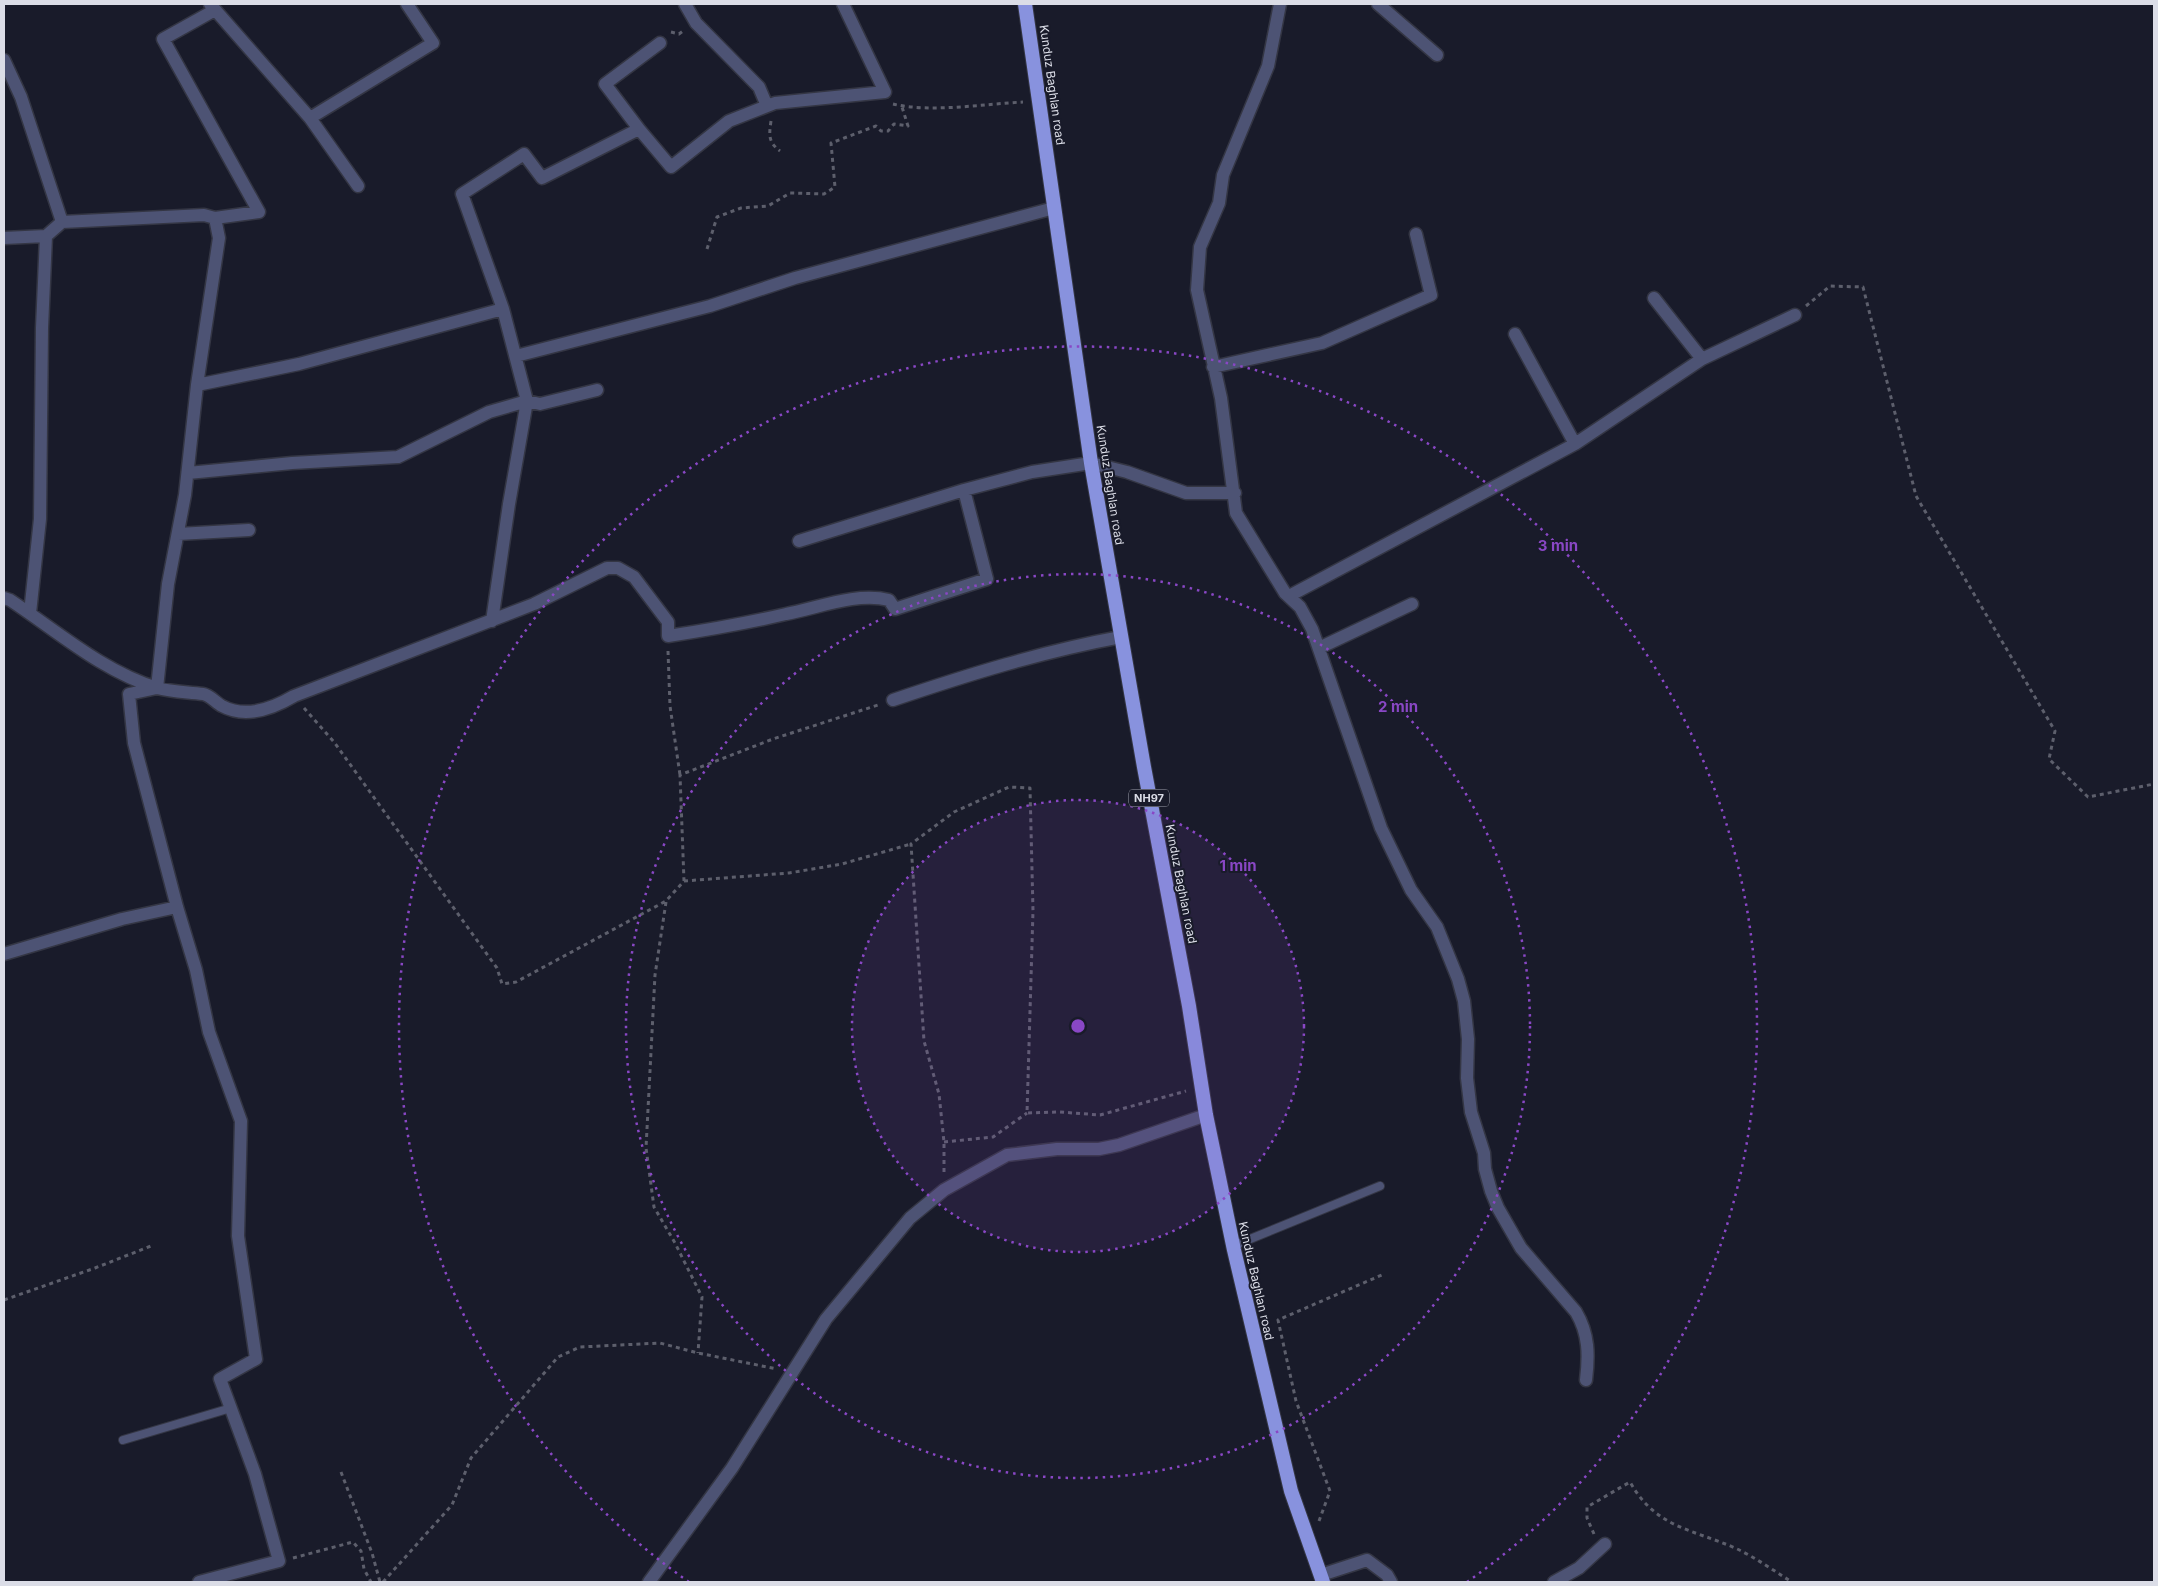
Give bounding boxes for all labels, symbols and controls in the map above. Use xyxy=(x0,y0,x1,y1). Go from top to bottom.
street label: Kunduz Baghlan road xyxy=(1037,24,1068,146)
street label: Kunduz Baghlan road xyxy=(1094,424,1127,546)
text: 3 min xyxy=(1538,536,1578,555)
text: 2 min xyxy=(1378,697,1418,716)
road number: NH97 xyxy=(1129,790,1169,806)
street label: Kunduz Baghlan road xyxy=(1163,823,1200,945)
text: 1 min xyxy=(1219,856,1257,875)
centre of rings xyxy=(1069,1017,1087,1035)
street label: Kunduz Baghlan road xyxy=(1236,1220,1277,1342)

